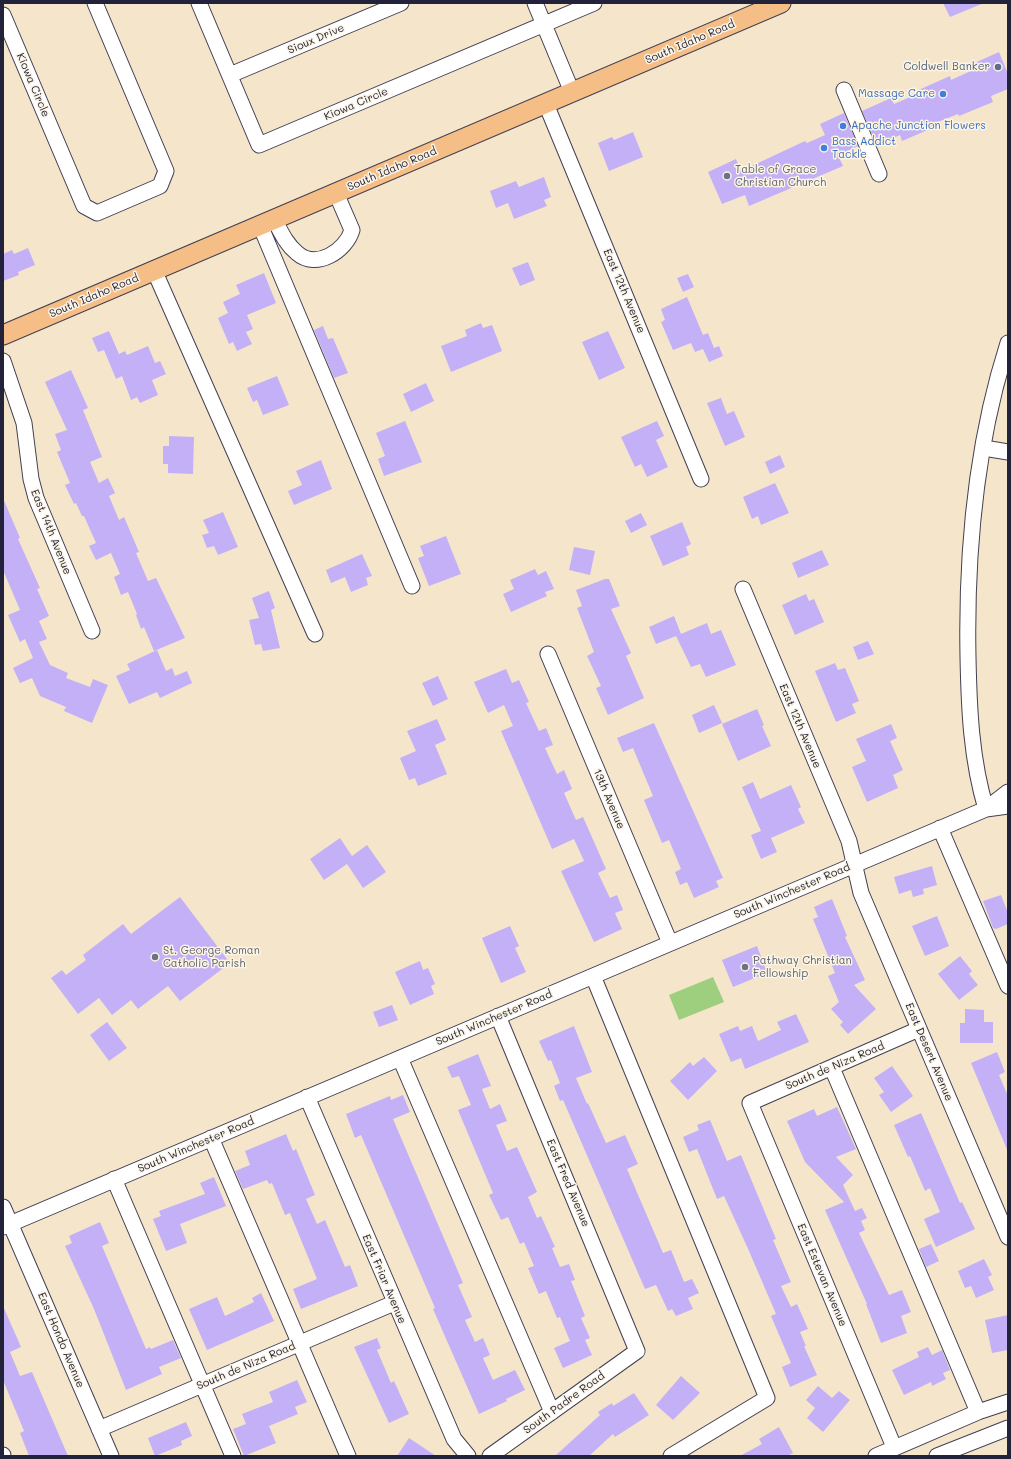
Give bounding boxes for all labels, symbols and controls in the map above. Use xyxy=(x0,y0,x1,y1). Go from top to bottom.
street label: South Idaho Road xyxy=(643,17,737,67)
street label: Sioux Drive xyxy=(286,21,346,57)
street label: Kiowa Circle xyxy=(14,51,52,119)
place label: Coldwell Banker xyxy=(904,60,990,74)
marker: Coldwell Banker xyxy=(993,62,1003,72)
street label: Kiowa Circle xyxy=(322,85,390,123)
place label: Massage Care xyxy=(858,87,935,101)
marker: Massage Care xyxy=(938,89,948,99)
place label: Apache Junction Flowers xyxy=(851,119,986,133)
marker: Apache Junction Flowers xyxy=(838,121,848,131)
place label: Bass Addict Tackle xyxy=(832,135,896,161)
marker: Bass Addict Tackle xyxy=(819,143,829,153)
street label: South Idaho Road xyxy=(345,144,439,194)
place label: Table of Grace Christian Church xyxy=(735,163,826,189)
marker: Table of Grace Christian Church xyxy=(722,171,732,181)
street label: East 12th Avenue xyxy=(600,247,648,335)
street label: South Idaho Road xyxy=(47,271,141,321)
street label: East 14th Avenue xyxy=(28,487,74,577)
street label: East 12th Avenue xyxy=(776,682,824,770)
street label: 13th Avenue xyxy=(590,767,628,831)
street label: South Winchester Road xyxy=(732,860,852,922)
place label: St. George Roman Catholic Parish xyxy=(163,944,260,970)
marker: St. George Roman Catholic Parish xyxy=(150,952,160,962)
place label: Pathway Christian Fellowship xyxy=(753,954,852,980)
marker: Pathway Christian Fellowship xyxy=(740,962,750,972)
street label: South Winchester Road xyxy=(434,987,554,1049)
street label: East Desert Avenue xyxy=(902,1001,956,1103)
street label: South de Niza Road xyxy=(784,1039,886,1093)
street label: South Winchester Road xyxy=(136,1114,256,1176)
street label: East Fred Avenue xyxy=(544,1137,592,1229)
street label: East Estevan Avenue xyxy=(794,1222,850,1328)
street label: East Friar Avenue xyxy=(359,1232,409,1326)
street label: East Hondo Avenue xyxy=(35,1290,87,1390)
street label: South de Niza Road xyxy=(195,1339,297,1393)
street label: South Padre Road xyxy=(521,1369,607,1437)

